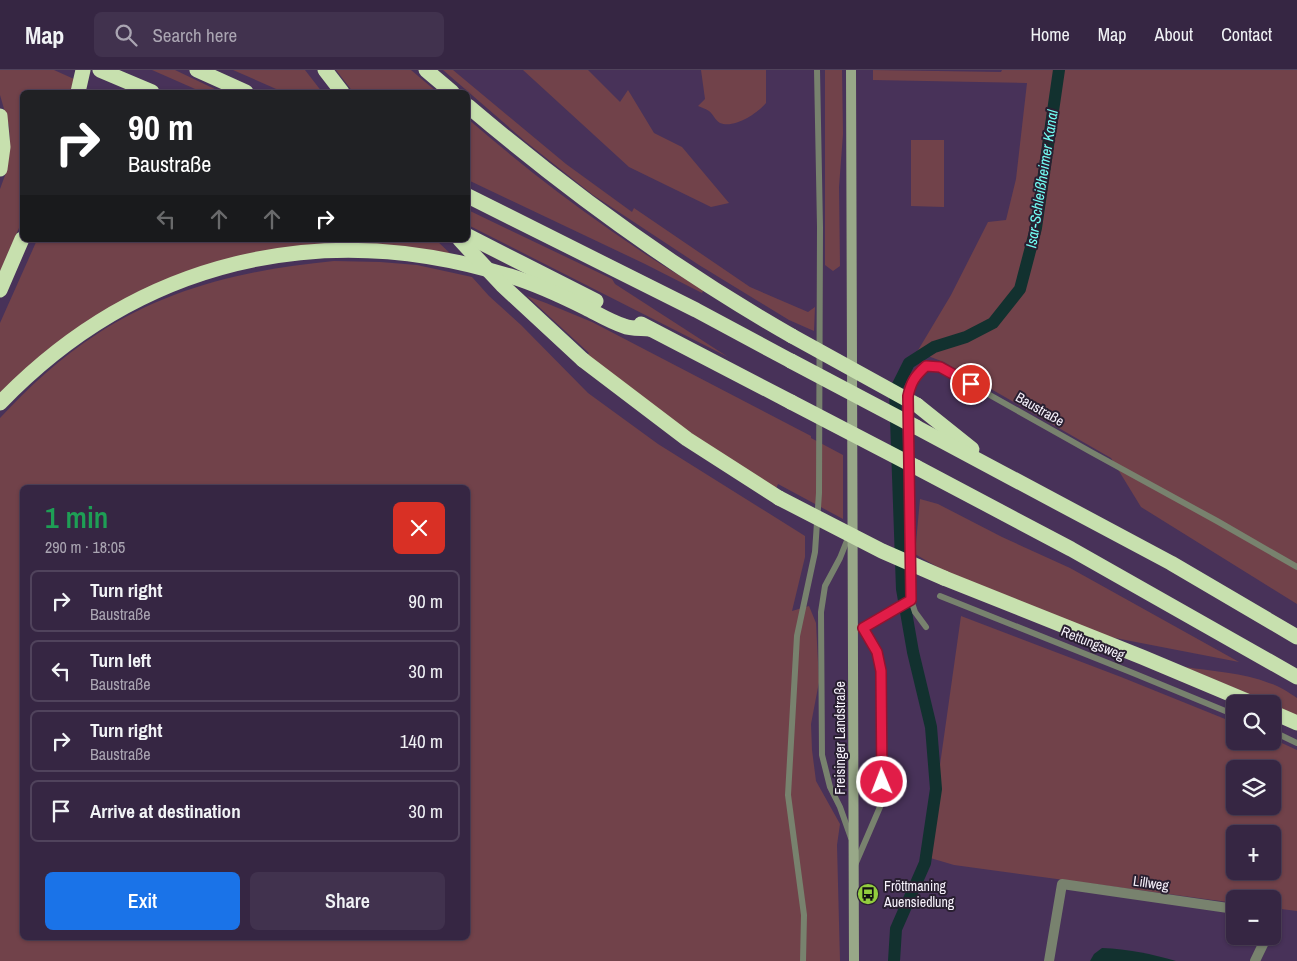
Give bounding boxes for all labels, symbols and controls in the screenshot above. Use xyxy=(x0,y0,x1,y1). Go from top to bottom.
search box xyxy=(94,12,444,57)
text: Map xyxy=(25,19,64,51)
icon: search xyxy=(112,21,140,49)
text: Search here xyxy=(152,22,237,48)
text: Home xyxy=(1030,22,1070,47)
text: Map xyxy=(1098,22,1127,47)
text: About xyxy=(1155,22,1193,47)
text: Contact xyxy=(1221,22,1272,47)
text: 90 m xyxy=(128,104,193,151)
water label: Isar-Schleißheimer Kanal xyxy=(1020,108,1063,249)
icon: right xyxy=(45,110,110,175)
text: Baustraße xyxy=(128,149,211,179)
icon: left xyxy=(152,205,180,233)
icon: ahead xyxy=(205,205,233,233)
icon: ahead xyxy=(258,205,286,233)
icon: right xyxy=(311,205,339,233)
pin xyxy=(950,363,992,405)
icon: arrive xyxy=(957,370,985,398)
street label: Baustraße xyxy=(1013,388,1067,430)
text: 1 min xyxy=(45,497,108,537)
button: close xyxy=(393,502,445,554)
text: 290 m · 18:05 xyxy=(45,536,125,558)
text: Turn right xyxy=(90,577,162,603)
icon: right xyxy=(47,587,75,615)
text: 90 m xyxy=(408,588,443,614)
text: Baustraße xyxy=(90,603,151,625)
street label: Rettungsweg xyxy=(1059,622,1128,664)
text: Turn left xyxy=(90,647,151,673)
icon: left xyxy=(47,657,75,685)
text: 30 m xyxy=(408,658,443,684)
text: Baustraße xyxy=(90,673,151,695)
street label: Freisinger Landstraße xyxy=(831,681,849,795)
map controls xyxy=(1226,695,1281,945)
button: search xyxy=(1226,695,1281,750)
text: Turn right xyxy=(90,717,162,743)
icon: right xyxy=(47,727,75,755)
text: 140 m xyxy=(400,728,443,754)
text: Baustraße xyxy=(90,743,151,765)
position arrow xyxy=(855,755,907,807)
button: layers xyxy=(1226,760,1281,815)
icon: arrive xyxy=(47,797,75,825)
text: Arrive at destination xyxy=(90,798,241,824)
text: 30 m xyxy=(408,798,443,824)
button: + xyxy=(1226,825,1281,880)
button: Exit xyxy=(45,872,240,930)
button: Share xyxy=(250,872,445,930)
street label: Lillweg xyxy=(1132,872,1171,894)
place label: Fröttmaning Auensiedlung xyxy=(883,877,955,911)
bus stop icon: Fröttmaning Auensiedlung xyxy=(856,882,880,906)
button: − xyxy=(1226,890,1281,945)

